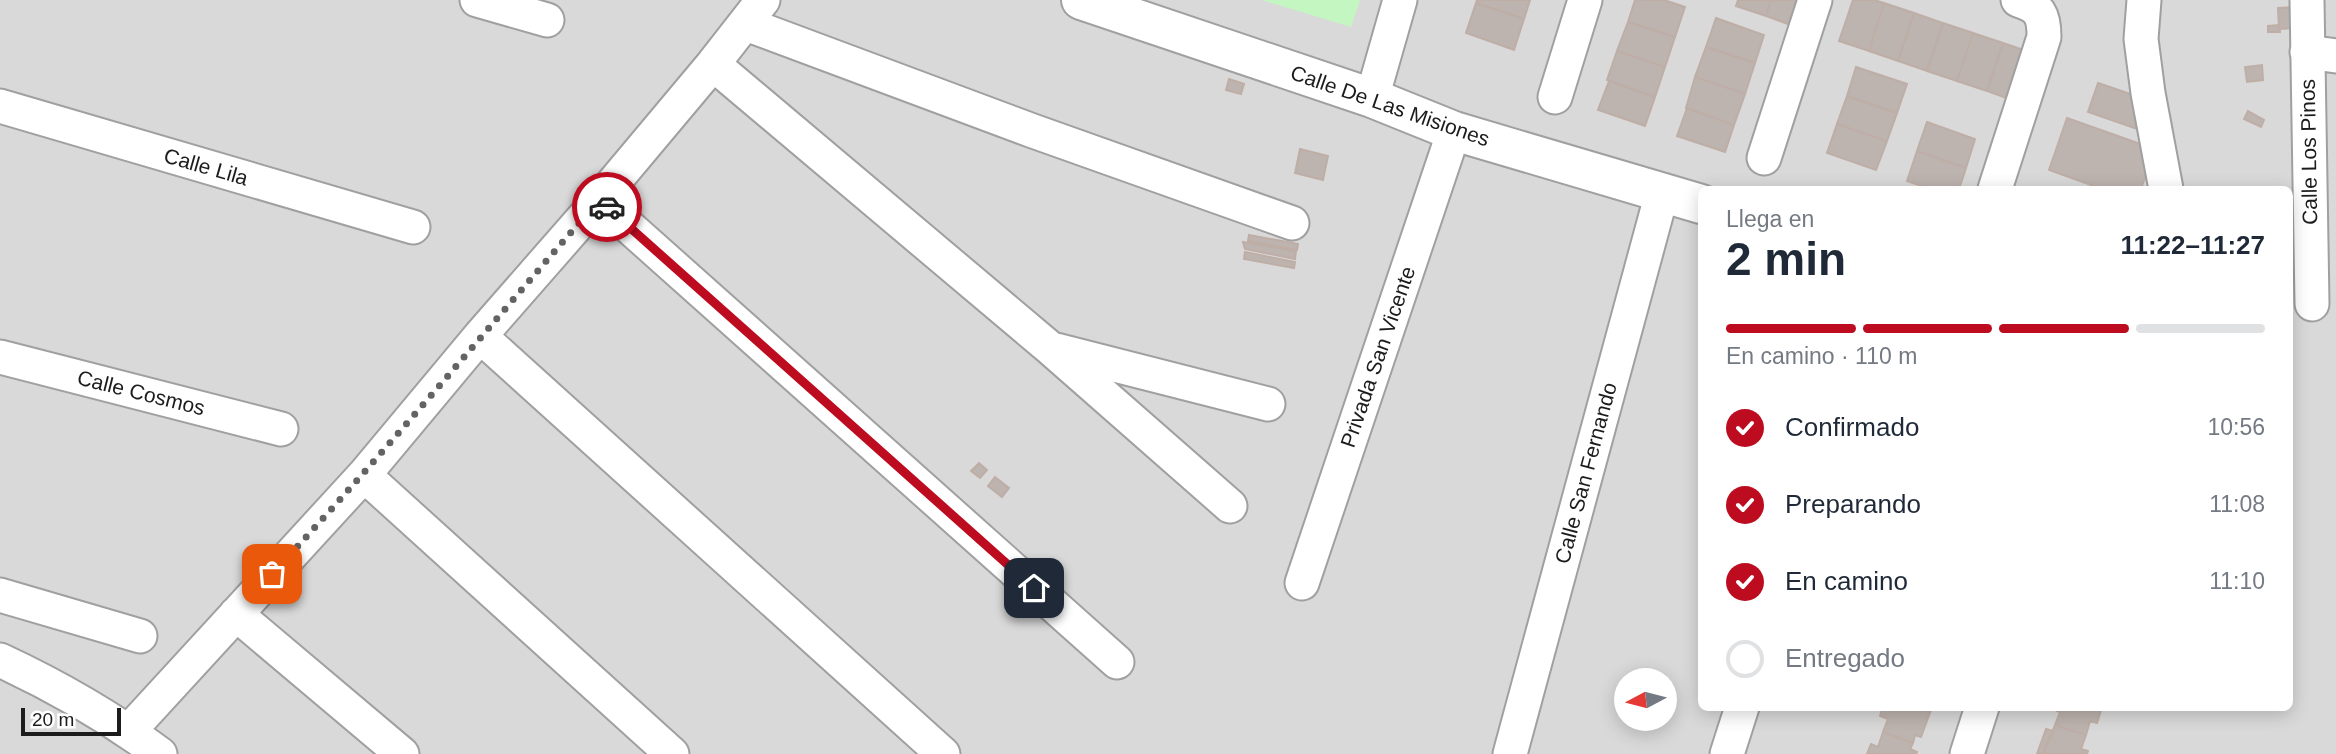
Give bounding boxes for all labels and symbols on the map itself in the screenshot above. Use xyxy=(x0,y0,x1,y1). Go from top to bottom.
street label: Calle De Las Misiones xyxy=(1288,61,1493,150)
street label: Calle Los Pinos xyxy=(2296,79,2321,225)
street label: Calle Lila xyxy=(161,144,251,190)
courier xyxy=(572,172,642,242)
street label: Privada San Vicente xyxy=(1336,263,1419,450)
street label: Calle Cosmos xyxy=(75,366,207,419)
street label: Calle San Fernando xyxy=(1550,380,1621,566)
pin xyxy=(242,544,302,604)
pin xyxy=(1004,558,1064,618)
north arrow xyxy=(1614,668,1676,732)
scale bar xyxy=(21,705,121,737)

